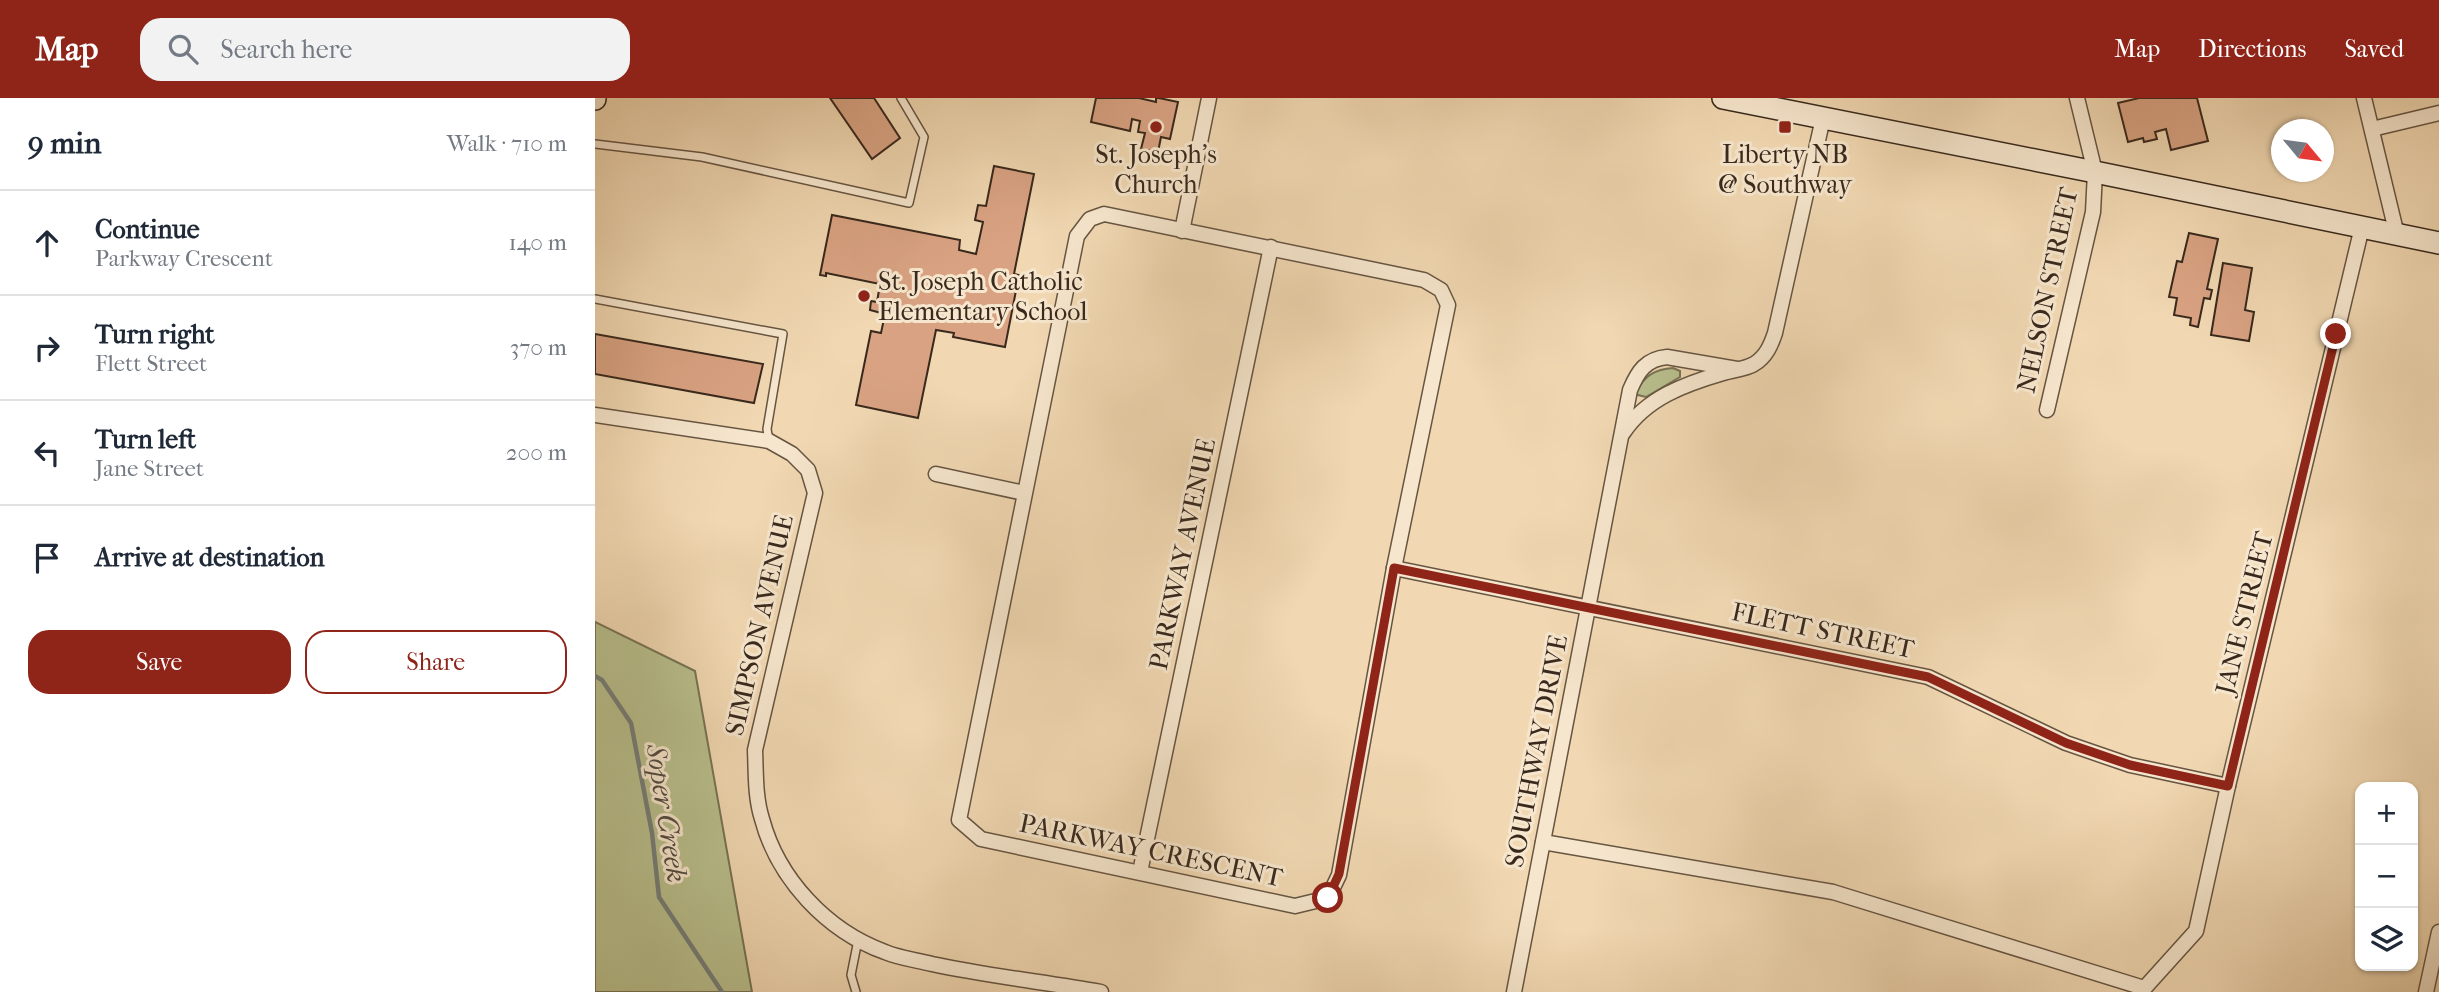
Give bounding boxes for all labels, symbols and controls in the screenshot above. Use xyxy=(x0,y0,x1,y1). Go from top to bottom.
search box xyxy=(140,18,630,81)
text: Map xyxy=(35,30,98,69)
icon: search xyxy=(164,30,202,68)
text: Search here xyxy=(220,34,352,65)
text: Map xyxy=(2114,35,2160,63)
text: Directions xyxy=(2198,35,2306,63)
text: Saved xyxy=(2344,35,2404,63)
marker: St. Joseph's Church xyxy=(1148,119,1164,135)
marker: Liberty NB @ Southway xyxy=(1777,119,1793,135)
north arrow xyxy=(2271,119,2334,182)
text: 9 min xyxy=(28,126,101,161)
text: Walk · 710 m xyxy=(447,130,567,157)
place label: St. Joseph's Church xyxy=(1095,139,1217,200)
place label: Liberty NB @ Southway xyxy=(1718,139,1853,200)
street label: NELSON STREET xyxy=(2011,184,2085,396)
text: Continue xyxy=(95,214,200,245)
icon: ahead xyxy=(28,224,66,262)
text: 140 m xyxy=(508,229,567,256)
text: Parkway Crescent xyxy=(95,245,273,272)
place label: St. Joseph Catholic Elementary School xyxy=(878,266,1087,327)
marker: St. Joseph Catholic Elementary School xyxy=(856,288,872,304)
route end xyxy=(2320,318,2351,349)
text: Turn right xyxy=(95,319,215,350)
icon: right xyxy=(28,329,66,367)
text: 370 m xyxy=(510,334,567,361)
text: Flett Street xyxy=(95,350,207,377)
text: Turn left xyxy=(95,424,196,455)
icon: left xyxy=(28,434,66,472)
street label: PARKWAY AVENUE xyxy=(1143,435,1222,673)
text: 200 m xyxy=(506,439,567,466)
text: Jane Street xyxy=(95,455,204,482)
street label: SIMPSON AVENUE xyxy=(719,511,800,739)
street label: JANE STREET xyxy=(2209,528,2280,700)
icon: arrive xyxy=(28,539,66,577)
text: Arrive at destination xyxy=(95,542,325,573)
street label: FLETT STREET xyxy=(1729,596,1917,665)
button: Save xyxy=(28,630,291,694)
button: Share xyxy=(305,630,567,694)
street label: SOUTHWAY DRIVE xyxy=(1499,632,1574,870)
water label: Soper Creek xyxy=(639,741,694,884)
map controls xyxy=(2355,782,2418,971)
button: + xyxy=(2355,782,2418,845)
street label: PARKWAY CRESCENT xyxy=(1016,807,1286,894)
button: − xyxy=(2355,845,2418,908)
route start xyxy=(1312,882,1343,913)
button: layers xyxy=(2355,908,2418,971)

